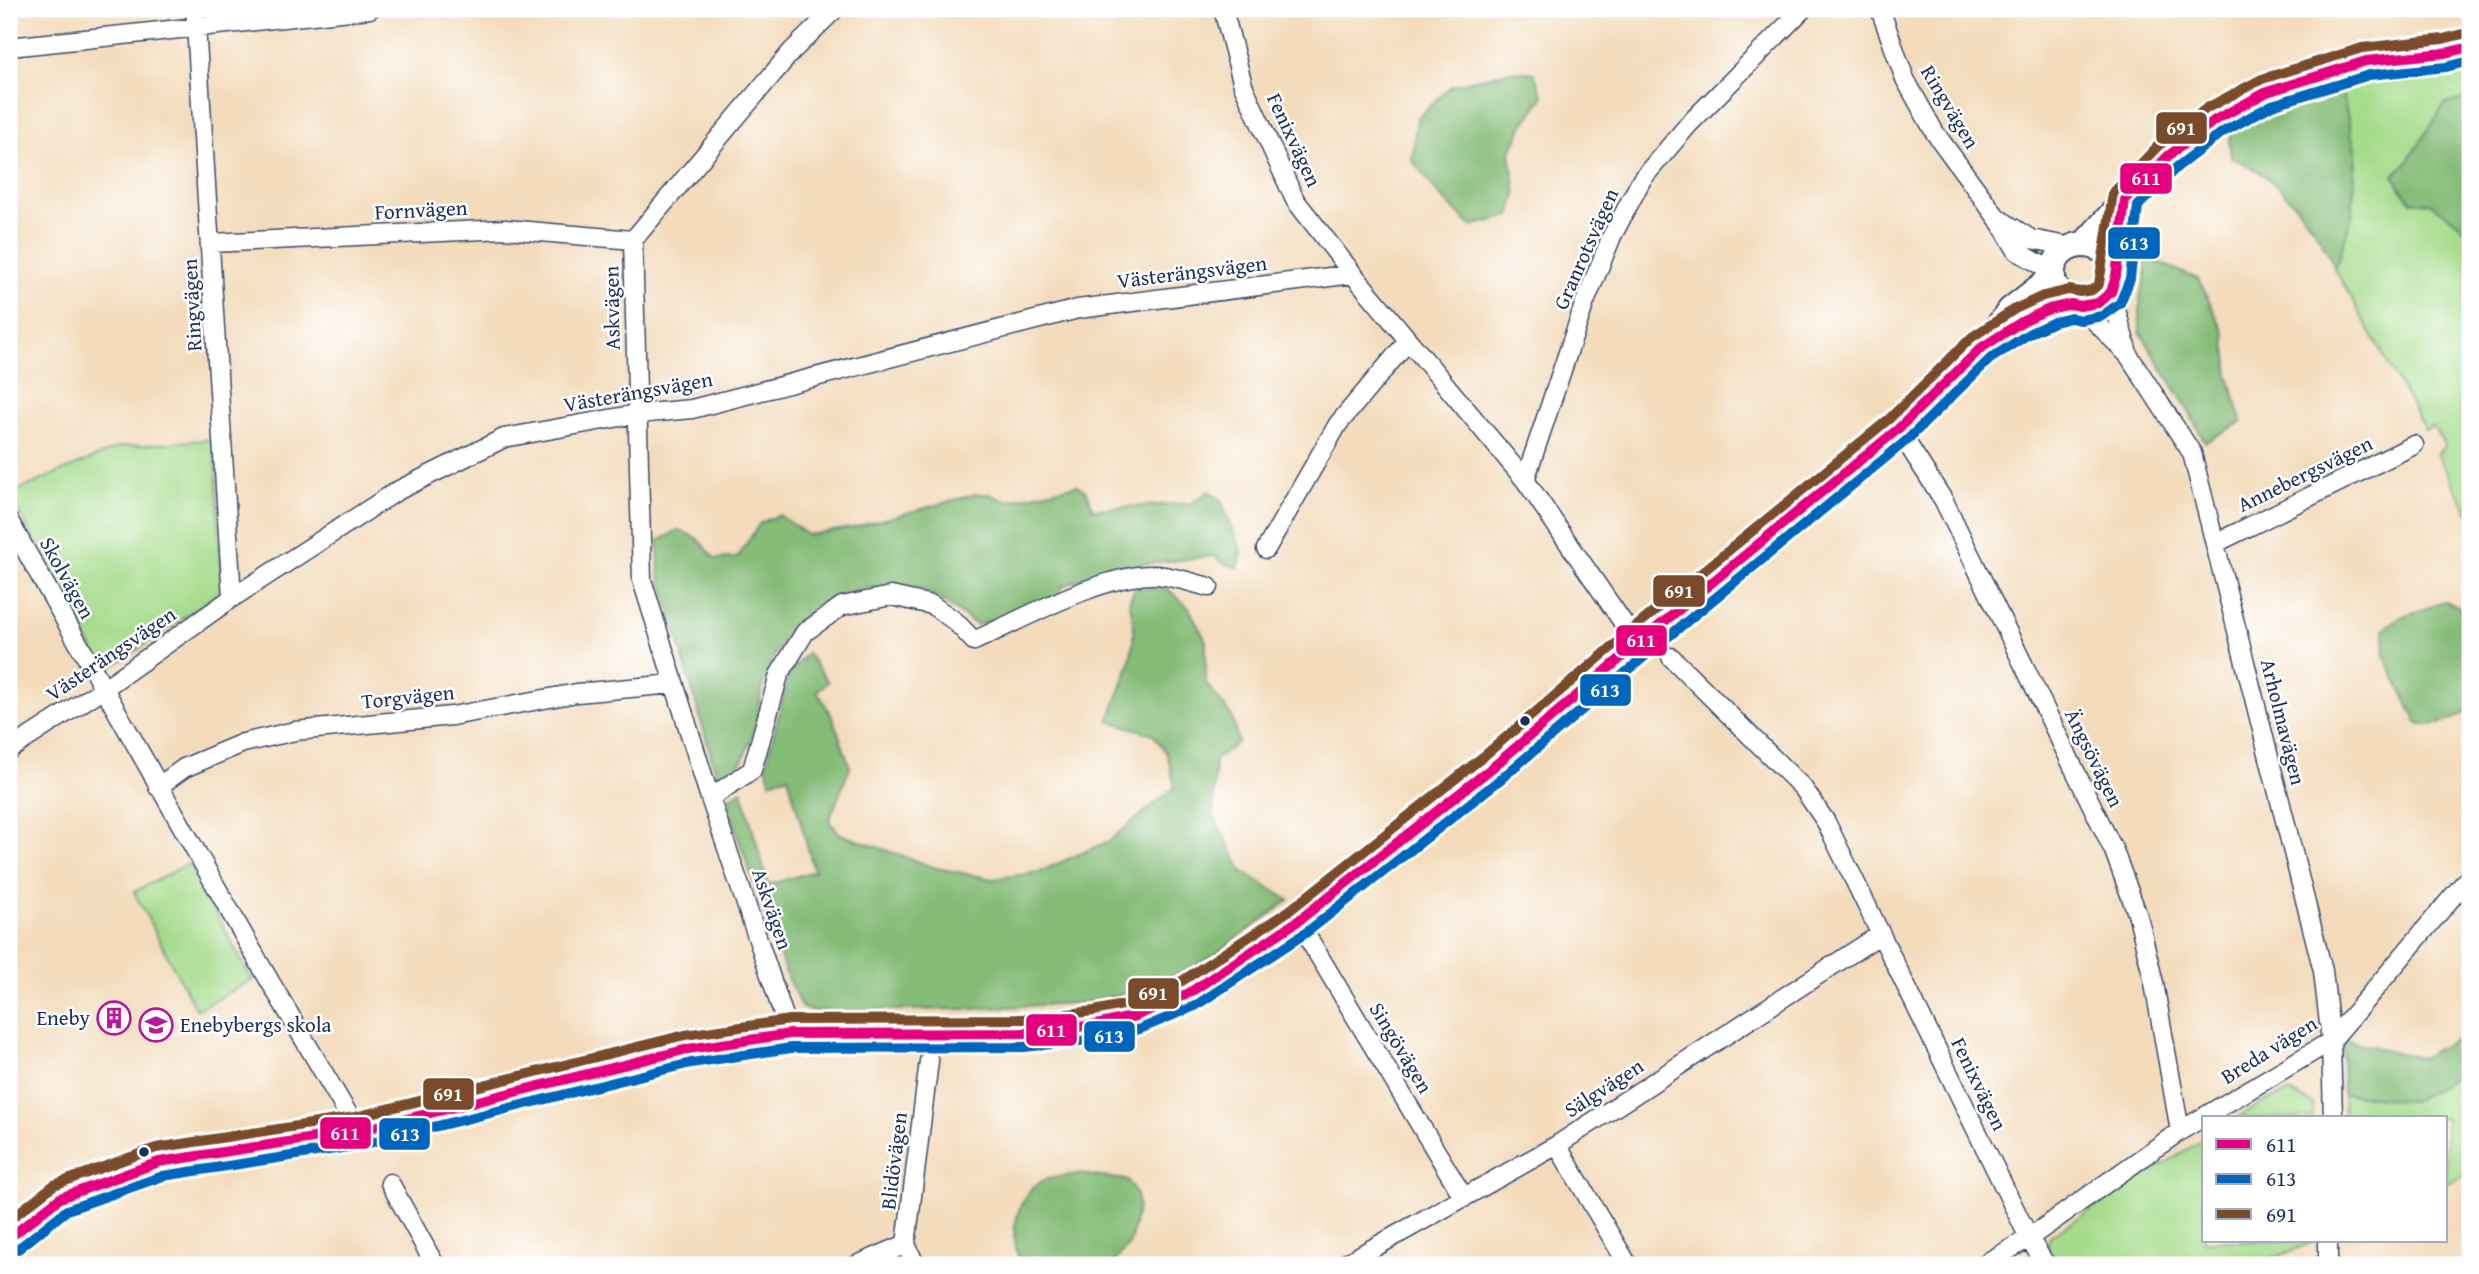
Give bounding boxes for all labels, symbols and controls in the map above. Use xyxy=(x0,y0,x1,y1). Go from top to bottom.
street label: Ringvägen xyxy=(1913,59,1988,155)
street label: Fenixvägen xyxy=(1259,88,1330,192)
line badge: 691 xyxy=(2155,111,2208,145)
text: 691 xyxy=(2166,114,2196,142)
line badge: 611 xyxy=(2119,162,2173,195)
text: 611 xyxy=(2131,164,2161,192)
street label: Granrotsvägen xyxy=(1545,183,1626,314)
street label: Fornvägen xyxy=(374,192,468,227)
line badge: 613 xyxy=(2107,226,2161,260)
text: 613 xyxy=(2119,229,2149,257)
street label: Västerängsvägen xyxy=(1115,247,1269,296)
street label: Ringvägen xyxy=(174,258,209,352)
street label: Askvägen xyxy=(595,265,628,350)
street label: Västerängsvägen xyxy=(561,363,715,420)
street label: Annebergsvägen xyxy=(2232,427,2378,520)
street label: Skolvägen xyxy=(32,531,103,625)
line badge: 691 xyxy=(1652,574,1706,608)
text: 691 xyxy=(1664,577,1694,605)
street label: Västerängsvägen xyxy=(39,598,182,709)
line badge: 611 xyxy=(1615,624,1668,657)
text: 611 xyxy=(1626,626,1656,654)
street label: Arholmavägen xyxy=(2253,656,2314,788)
line badge: 613 xyxy=(1579,673,1632,707)
street label: Torgvägen xyxy=(360,676,456,717)
text: 613 xyxy=(1590,676,1620,704)
street label: Ängsövägen xyxy=(2057,703,2132,813)
unlabelled marker xyxy=(1518,714,1532,728)
street label: Askvägen xyxy=(744,864,801,954)
line badge: 691 xyxy=(1127,977,1180,1010)
text: 691 xyxy=(1138,979,1168,1007)
street label: Singövägen xyxy=(1362,996,1441,1099)
building icon: Eneby xyxy=(95,999,133,1037)
place label: Eneby xyxy=(36,1002,91,1033)
school or university icon: Enebybergs skola xyxy=(137,1006,175,1044)
street label: Breda vägen xyxy=(2215,1008,2323,1091)
place label: Enebybergs skola xyxy=(180,1009,332,1040)
line badge: 611 xyxy=(1025,1013,1078,1047)
text: 611 xyxy=(1036,1016,1066,1044)
line badge: 613 xyxy=(1083,1020,1136,1053)
text: 613 xyxy=(1094,1022,1124,1050)
street label: Fenixvägen xyxy=(1944,1032,2015,1136)
street label: Sälgvägen xyxy=(1558,1050,1650,1125)
line badge: 691 xyxy=(422,1077,475,1111)
text: 691 xyxy=(433,1080,463,1108)
street label: Blidövägen xyxy=(872,1110,915,1212)
line badge: 611 xyxy=(319,1116,372,1150)
legend xyxy=(2202,1116,2448,1242)
line badge: 613 xyxy=(378,1117,431,1151)
text: 611 xyxy=(330,1119,360,1147)
text: 613 xyxy=(390,1120,420,1148)
text: 611 xyxy=(2266,1129,2296,1160)
unlabelled marker xyxy=(137,1145,151,1159)
text: 613 xyxy=(2266,1163,2296,1194)
text: 691 xyxy=(2266,1199,2296,1230)

